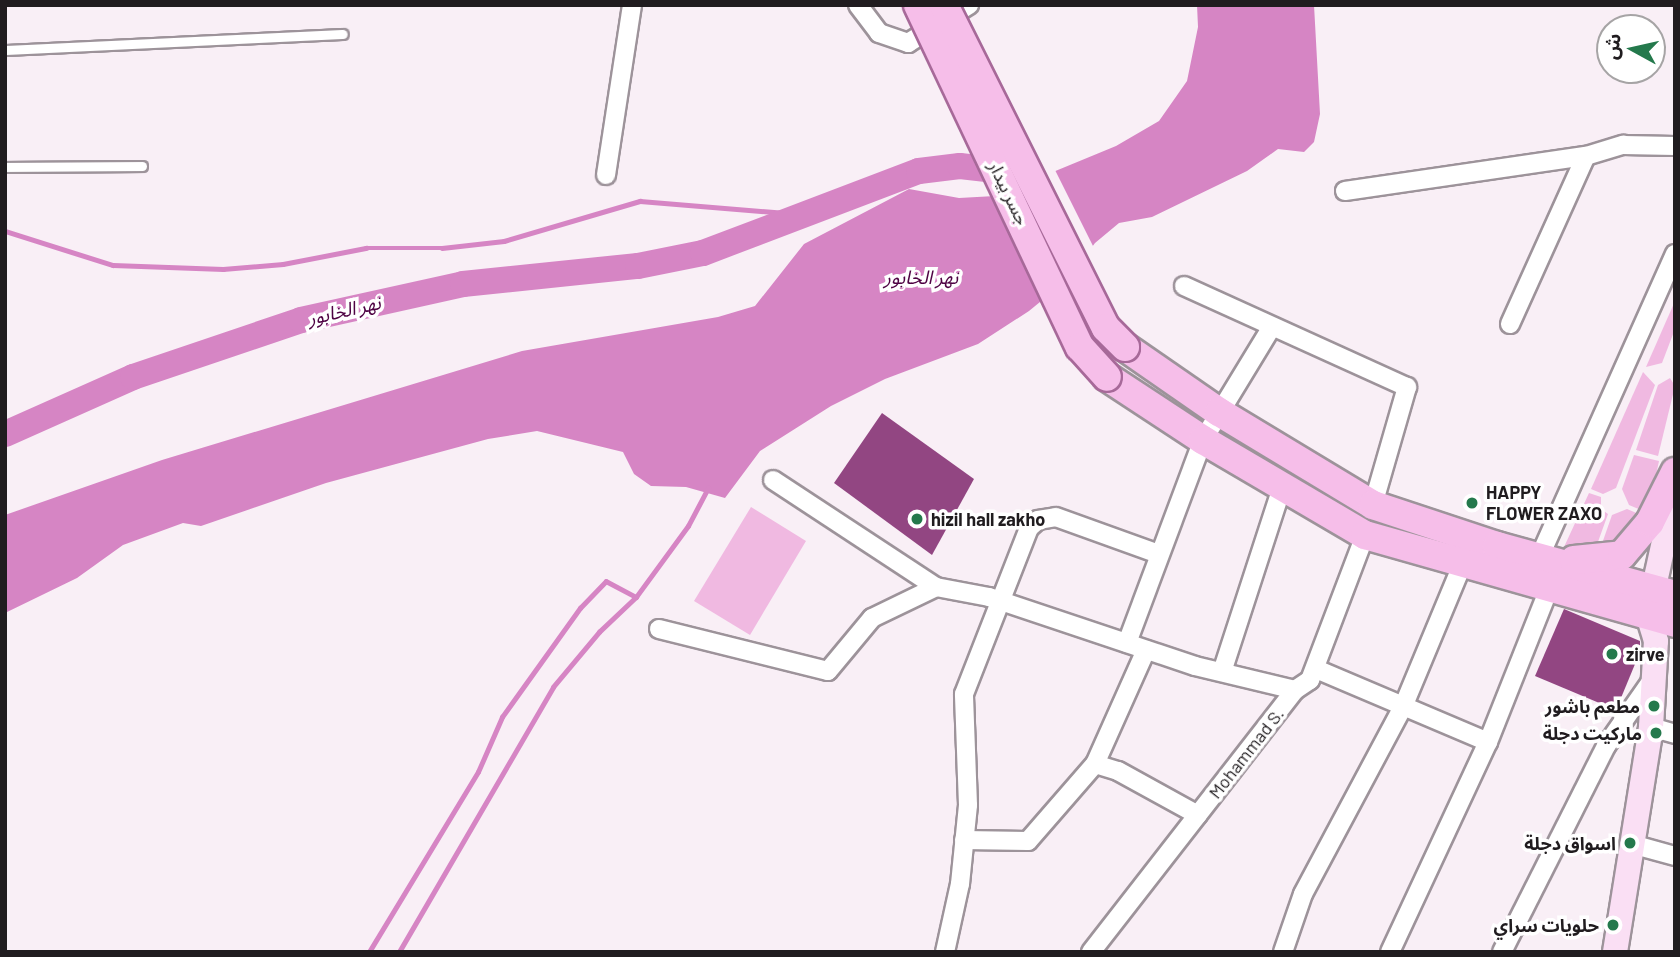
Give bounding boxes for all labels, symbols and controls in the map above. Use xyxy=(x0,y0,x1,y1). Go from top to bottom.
north arrow xyxy=(1596,14,1666,84)
text: ش xyxy=(1598,32,1625,61)
street label: جسر بيدار xyxy=(984,157,1034,229)
water label: نهر الخابور xyxy=(884,266,958,288)
water label: نهر الخابور xyxy=(305,291,383,329)
place label: HAPPY FLOWER ZAXO xyxy=(1486,482,1602,524)
marker: HAPPY FLOWER ZAXO xyxy=(1464,495,1480,511)
place label: hizil hall zakho xyxy=(931,508,1045,530)
marker: hizil hall zakho xyxy=(909,511,925,527)
place label: zirve xyxy=(1626,643,1665,665)
marker: zirve xyxy=(1604,646,1620,662)
place label: مطعم باشور xyxy=(1545,695,1640,717)
marker: مطعم باشور xyxy=(1646,698,1662,714)
street label: Mohammad S. xyxy=(1204,703,1288,803)
place label: ماركيت دجلة xyxy=(1543,722,1642,744)
marker: ماركيت دجلة xyxy=(1648,725,1664,741)
place label: اسواق دجلة xyxy=(1524,832,1616,854)
marker: اسواق دجلة xyxy=(1622,835,1638,851)
place label: حلويات سراي xyxy=(1493,914,1599,936)
marker: حلويات سراي xyxy=(1605,917,1621,933)

